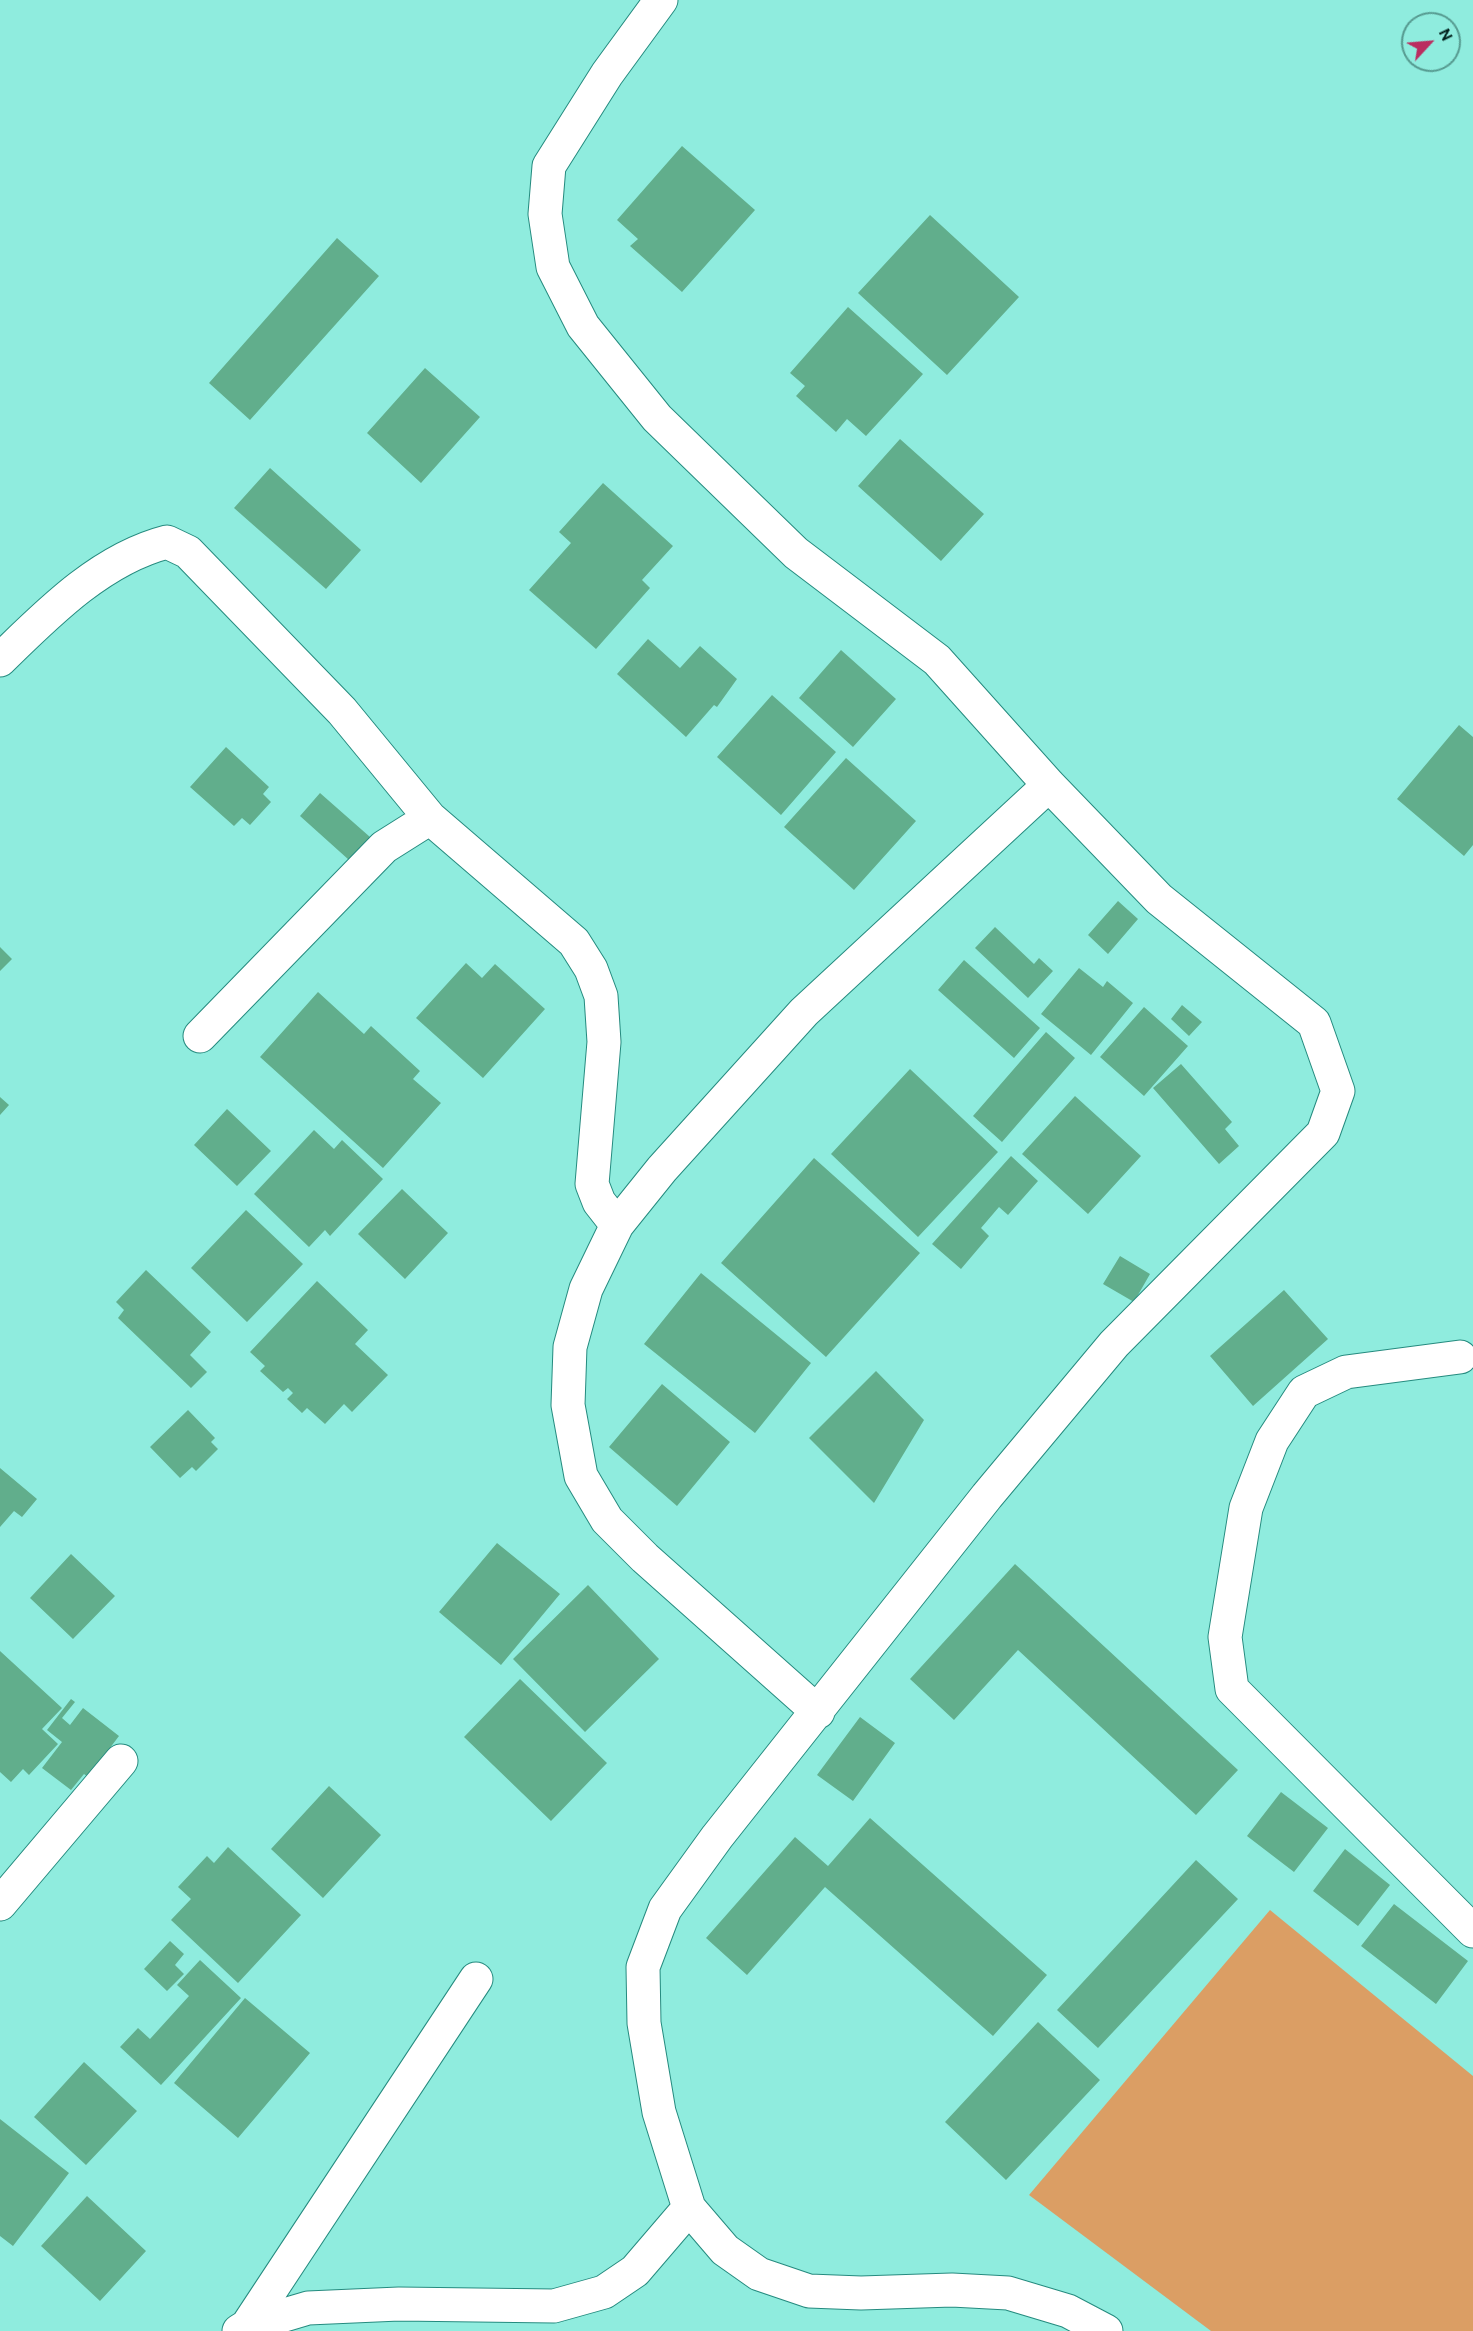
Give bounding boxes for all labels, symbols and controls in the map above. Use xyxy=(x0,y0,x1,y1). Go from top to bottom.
north arrow xyxy=(1401,12,1461,72)
text: N xyxy=(1435,26,1457,44)

